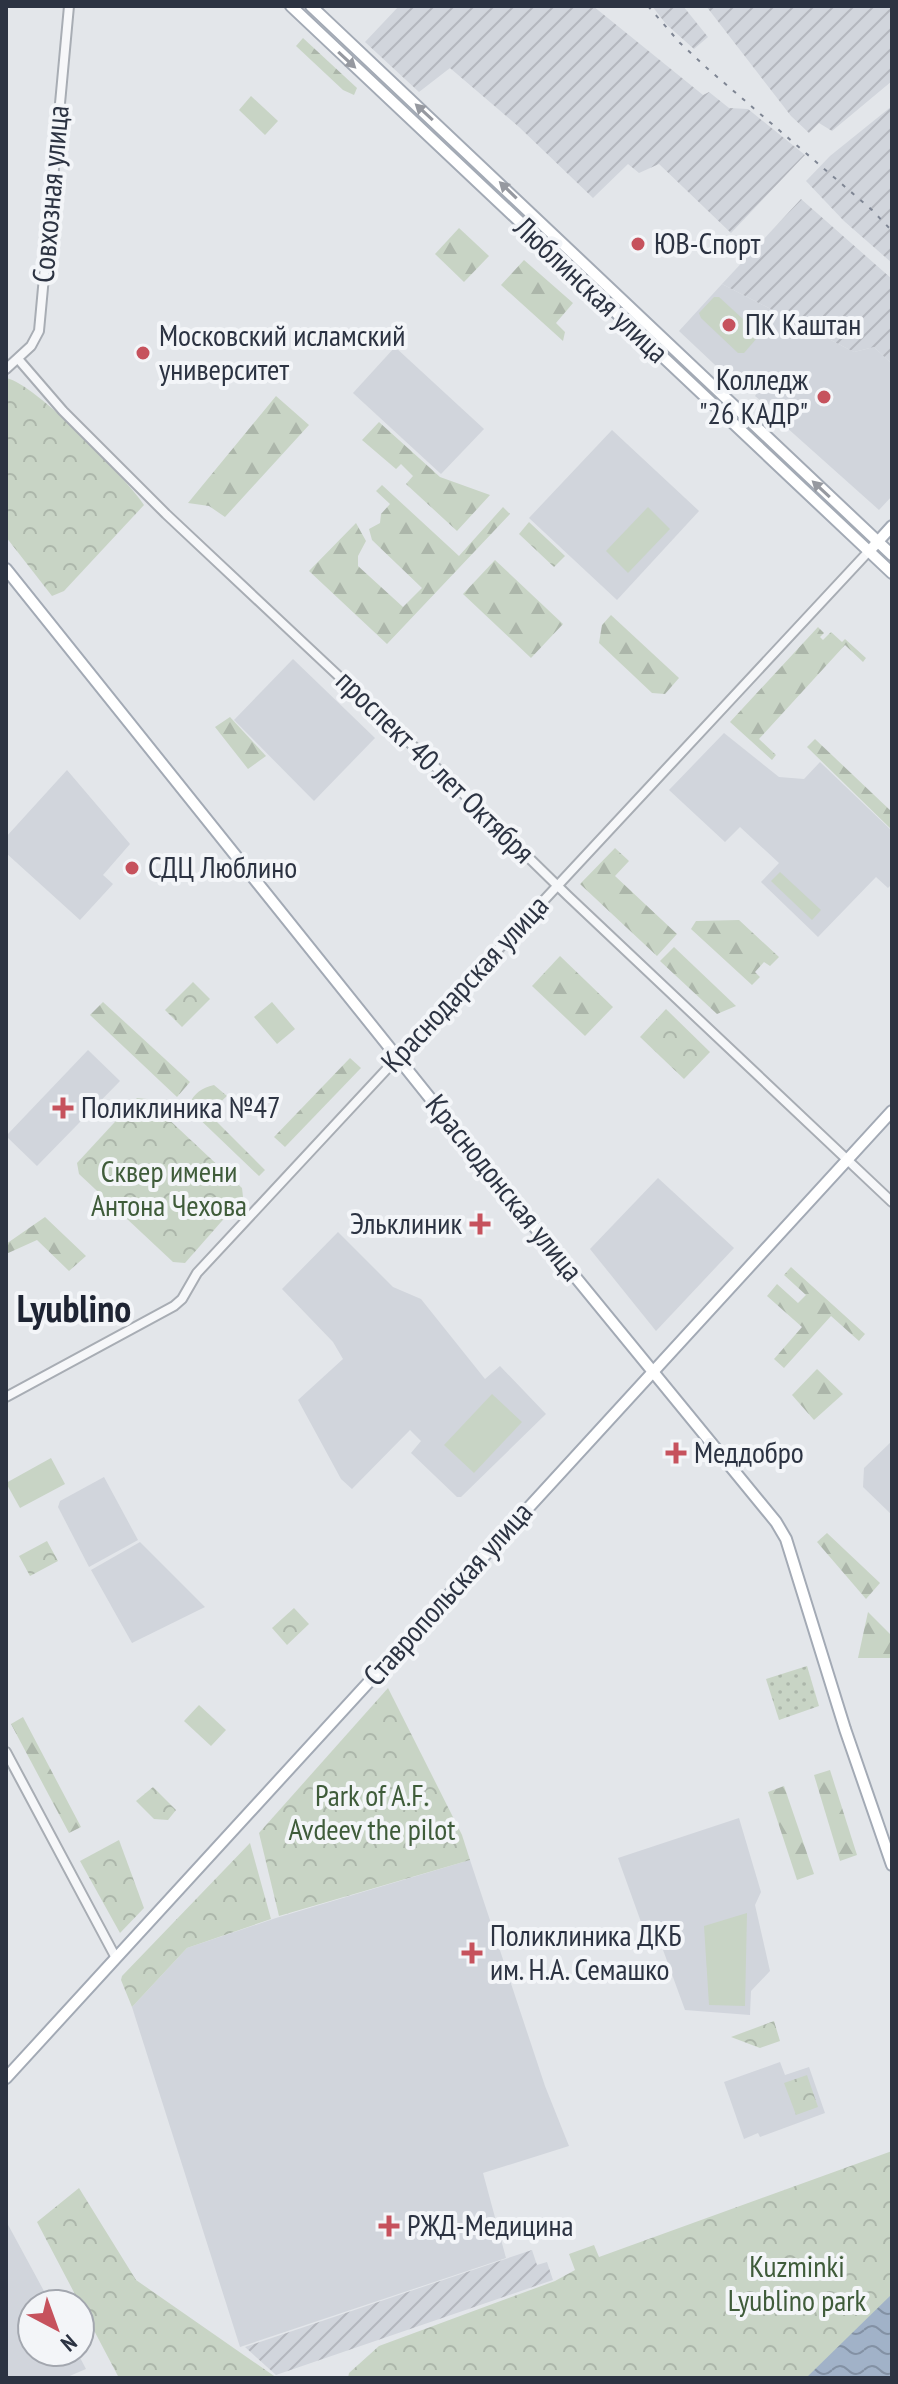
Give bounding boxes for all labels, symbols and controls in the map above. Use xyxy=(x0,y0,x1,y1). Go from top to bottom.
one-way arrow xyxy=(338,50,357,68)
one-way arrow xyxy=(415,103,434,121)
street label: Совхозная улица xyxy=(22,104,77,284)
one-way arrow xyxy=(499,181,518,200)
street label: Люблинская улица xyxy=(506,207,678,371)
place label: ЮВ-Спорт xyxy=(654,223,761,262)
marker: ЮВ-Спорт xyxy=(629,235,647,253)
place label: ПК Каштан xyxy=(745,304,861,343)
place label: Московский исламский университет xyxy=(159,315,405,388)
marker: ПК Каштан xyxy=(720,316,738,334)
marker: Московский исламский университет xyxy=(134,344,152,362)
place label: Колледж "26 КАДР" xyxy=(699,359,809,432)
marker: Колледж "26 КАДР" xyxy=(815,388,833,406)
one-way arrow xyxy=(811,480,830,498)
street label: проспект 40 лет Октября xyxy=(328,661,544,871)
place label: СДЦ Люблино xyxy=(148,847,297,886)
marker: СДЦ Люблино xyxy=(123,859,141,877)
street label: Краснодарская улица xyxy=(372,886,556,1080)
street label: Краснодонская улица xyxy=(418,1086,592,1288)
place label: Поликлиника №47 xyxy=(81,1087,281,1126)
marker: Поликлиника №47 xyxy=(52,1097,74,1119)
park label: Сквер имени Антона Чехова xyxy=(91,1151,247,1224)
place label: Эльклиник xyxy=(350,1203,462,1242)
marker: Эльклиник xyxy=(469,1213,491,1235)
district label: Lyublino xyxy=(17,1283,131,1332)
place label: Меддобро xyxy=(694,1432,804,1471)
marker: Меддобро xyxy=(665,1442,687,1464)
street label: Ставропольская улица xyxy=(354,1493,540,1693)
park label: Park of A.F. Avdeev the pilot xyxy=(288,1775,456,1848)
place label: Поликлиника ДКБ им. Н.А. Семашко xyxy=(490,1915,682,1988)
marker: Поликлиника ДКБ им. Н.А. Семашко xyxy=(461,1942,483,1964)
place label: РЖД-Медицина xyxy=(407,2205,574,2244)
marker: РЖД-Медицина xyxy=(378,2215,400,2237)
park label: Kuzminki Lyublino park xyxy=(728,2246,867,2319)
north arrow xyxy=(16,2288,96,2368)
text: N xyxy=(55,2329,83,2358)

